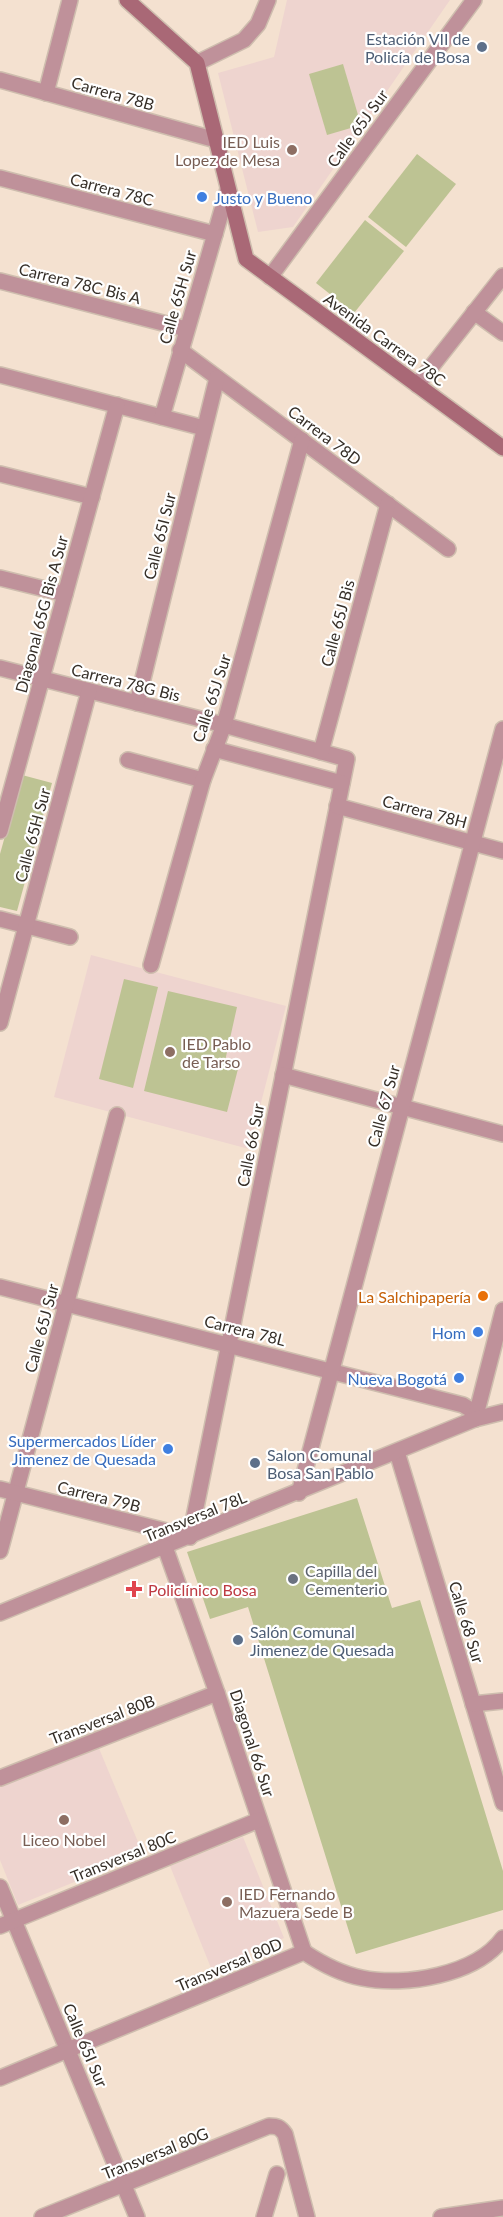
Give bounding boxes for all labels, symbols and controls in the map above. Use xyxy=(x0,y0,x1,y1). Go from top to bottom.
place label: Estación VII de Policía de Bosa xyxy=(365,29,470,66)
marker: Estación VII de Policía de Bosa xyxy=(475,40,489,54)
street label: Carrera 78B xyxy=(69,72,157,114)
street label: Calle 65J Sur xyxy=(322,85,392,171)
place label: IED Luis Lopez de Mesa xyxy=(175,132,280,169)
marker: IED Luis Lopez de Mesa xyxy=(285,143,299,157)
street label: Carrera 78C xyxy=(68,169,156,209)
place label: Justo y Bueno xyxy=(214,188,312,207)
marker: Justo y Bueno xyxy=(195,190,209,204)
street label: Calle 65H Sur xyxy=(155,248,200,346)
street label: Carrera 78C Bis A xyxy=(17,259,143,307)
street label: Avenida Carrera 78C xyxy=(320,288,450,390)
street label: Carrera 78D xyxy=(285,401,365,469)
street label: Calle 65I Sur xyxy=(139,490,179,582)
street label: Diagonal 65G Bis A Sur xyxy=(11,533,71,695)
street label: Calle 65J Bis xyxy=(316,577,358,668)
street label: Calle 65J Sur xyxy=(188,651,234,744)
street label: Carrera 78G Bis xyxy=(70,659,182,705)
street label: Calle 65H Sur xyxy=(10,786,54,884)
street label: Carrera 78H xyxy=(381,791,469,831)
place label: IED Pablo de Tarso xyxy=(182,1034,251,1071)
marker: IED Pablo de Tarso xyxy=(163,1045,177,1059)
street label: Calle 67 Sur xyxy=(363,1062,403,1149)
street label: Calle 66 Sur xyxy=(233,1101,267,1188)
street label: Calle 65J Sur xyxy=(20,1281,62,1375)
place label: La Salchipapería xyxy=(358,1287,471,1306)
marker: La Salchipapería xyxy=(476,1289,490,1303)
street label: Carrera 78L xyxy=(202,1311,288,1349)
place label: Hom xyxy=(432,1323,466,1342)
marker: Hom xyxy=(471,1325,485,1339)
place label: Nueva Bogotá xyxy=(348,1369,447,1388)
marker: Nueva Bogotá xyxy=(452,1371,466,1385)
place label: Supermercados Líder Jimenez de Quesada xyxy=(8,1431,156,1468)
marker: Supermercados Líder Jimenez de Quesada xyxy=(161,1442,175,1456)
place label: Salon Comunal Bosa San Pablo xyxy=(267,1445,374,1482)
marker: Salon Comunal Bosa San Pablo xyxy=(248,1456,262,1470)
street label: Carrera 79B xyxy=(55,1476,143,1516)
street label: Transversal 78L xyxy=(141,1487,249,1545)
place label: Capilla del Cementerio xyxy=(305,1561,387,1598)
marker: Capilla del Cementerio xyxy=(286,1572,300,1586)
street label: Calle 68 Sur xyxy=(446,1579,489,1665)
marker: Policlínico Bosa xyxy=(125,1580,143,1598)
place label: Policlínico Bosa xyxy=(148,1580,257,1599)
place label: Salón Comunal Jimenez de Quesada xyxy=(250,1622,394,1659)
marker: Salón Comunal Jimenez de Quesada xyxy=(231,1633,245,1647)
street label: Diagonal 66 Sur xyxy=(227,1687,279,1799)
street label: Transversal 80B xyxy=(47,1690,157,1748)
marker: Liceo Nobel xyxy=(57,1813,71,1827)
street label: Transversal 80C xyxy=(68,1826,178,1886)
place label: Liceo Nobel xyxy=(22,1830,106,1849)
place label: IED Fernando Mazuera Sede B xyxy=(239,1884,353,1921)
marker: IED Fernando Mazuera Sede B xyxy=(220,1895,234,1909)
street label: Transversal 80D xyxy=(173,1933,285,1995)
street label: Calle 65I Sur xyxy=(60,2000,112,2090)
street label: Transversal 80G xyxy=(99,2123,211,2183)

